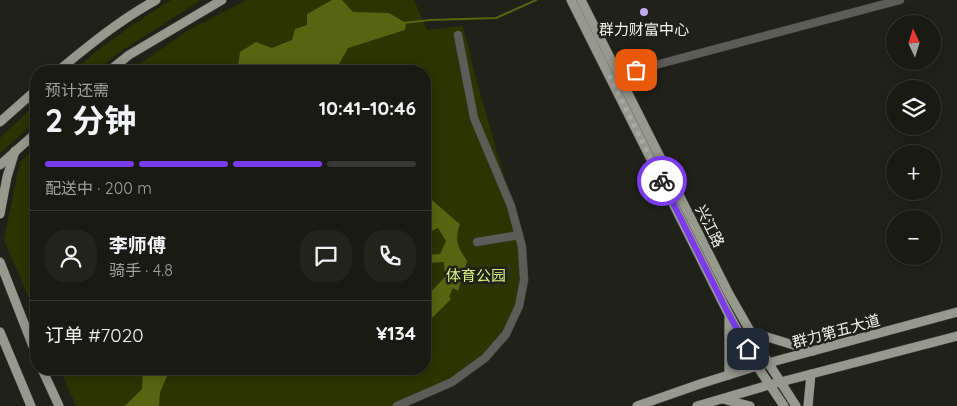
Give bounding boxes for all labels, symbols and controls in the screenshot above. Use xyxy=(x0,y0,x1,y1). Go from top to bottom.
marker: 群力财富中心 xyxy=(638,6,650,18)
north arrow xyxy=(886,15,941,70)
map controls xyxy=(886,15,941,265)
place label: 群力财富中心 xyxy=(599,20,689,39)
pin xyxy=(615,49,657,91)
icon: bag xyxy=(622,56,650,84)
text: 预计还需 xyxy=(45,80,109,100)
button: layers xyxy=(886,80,941,135)
text: 10:41–10:46 xyxy=(319,96,416,120)
text: 2 分钟 xyxy=(45,100,136,140)
button: + xyxy=(886,145,941,200)
courier xyxy=(637,156,687,206)
icon: bike xyxy=(648,167,676,195)
text: 配送中 · 200 m xyxy=(45,178,152,198)
street label: 兴江路 xyxy=(691,202,729,250)
button: − xyxy=(886,210,941,265)
button: person xyxy=(45,230,97,282)
button: chat xyxy=(300,230,352,282)
button: phone xyxy=(364,230,416,282)
text: 李师傅 xyxy=(109,233,166,257)
text: 骑手 · 4.8 xyxy=(109,260,173,280)
park label: 体育公园 xyxy=(446,266,506,285)
street label: 群力第五大道 xyxy=(790,310,882,352)
text: ¥134 xyxy=(376,321,416,345)
text: 订单 #7020 xyxy=(45,323,144,347)
pin xyxy=(727,328,769,370)
icon: home xyxy=(734,335,762,363)

